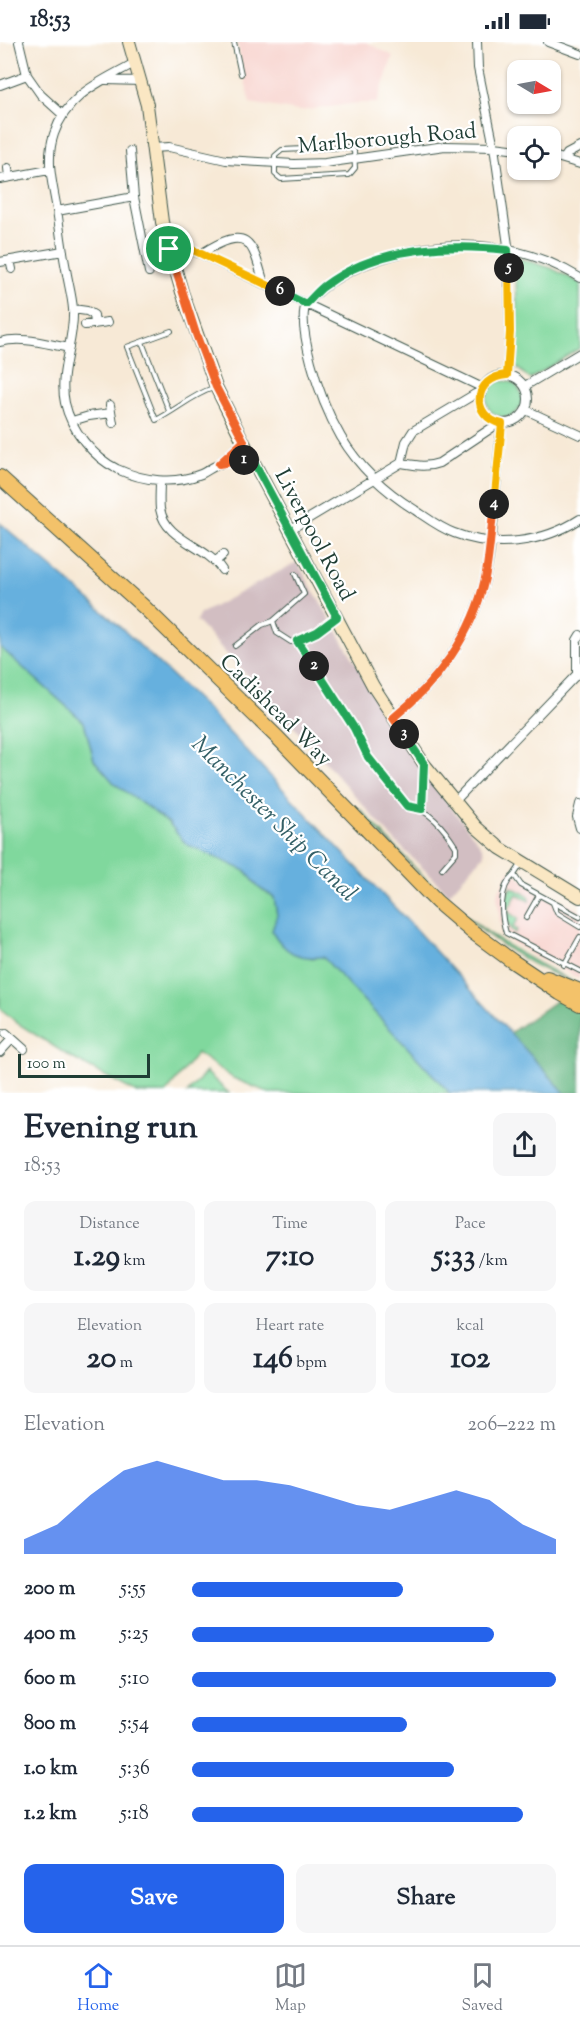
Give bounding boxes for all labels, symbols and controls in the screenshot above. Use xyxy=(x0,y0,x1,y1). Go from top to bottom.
text: 18:53 xyxy=(30,5,71,37)
north arrow xyxy=(507,60,561,114)
map controls xyxy=(507,60,561,180)
street label: Marlborough Road xyxy=(297,116,478,164)
button: locate xyxy=(507,126,561,180)
pin xyxy=(143,223,194,274)
icon: arrive xyxy=(152,232,185,265)
pin: 5 xyxy=(494,253,524,283)
text: 5 xyxy=(506,256,512,279)
pin: 6 xyxy=(265,276,295,306)
text: 6 xyxy=(276,279,284,302)
pin: 1 xyxy=(229,445,259,475)
text: 1 xyxy=(241,448,247,471)
street label: Liverpool Road xyxy=(265,464,362,607)
pin: 4 xyxy=(479,489,509,519)
text: 4 xyxy=(490,492,498,515)
street label: Cadishead Way xyxy=(211,647,339,775)
pin: 2 xyxy=(299,651,329,681)
text: 2 xyxy=(310,654,318,677)
pin: 3 xyxy=(389,719,419,749)
text: 3 xyxy=(401,722,407,745)
water label: Manchester Ship Canal xyxy=(183,729,364,910)
scale bar xyxy=(18,1051,150,1078)
text: 100 m xyxy=(27,1053,66,1076)
text: Evening run xyxy=(24,1105,198,1153)
button: share xyxy=(493,1113,556,1176)
text: 18:53 xyxy=(24,1152,61,1181)
text: Distance xyxy=(79,1213,140,1236)
text: Time xyxy=(272,1213,308,1236)
text: Pace xyxy=(455,1213,486,1236)
text: 1.29 xyxy=(74,1236,120,1279)
text: 7:10 xyxy=(266,1236,314,1279)
text: 5:33 xyxy=(433,1236,475,1279)
text: km xyxy=(120,1250,146,1273)
text: /km xyxy=(475,1250,508,1273)
text: Elevation xyxy=(77,1315,142,1338)
text: Heart rate xyxy=(256,1315,324,1338)
text: kcal xyxy=(457,1315,484,1338)
text: 20 xyxy=(86,1338,116,1381)
text: 146 xyxy=(253,1338,293,1381)
text: 102 xyxy=(451,1338,490,1381)
text: m xyxy=(116,1352,133,1375)
text: bpm xyxy=(293,1352,327,1375)
text: Elevation xyxy=(24,1411,105,1440)
text: 206–222 m xyxy=(467,1411,556,1440)
text: 200 m xyxy=(24,1575,75,1604)
text: 5:55 xyxy=(120,1575,146,1604)
text: 400 m xyxy=(24,1620,76,1649)
text: 5:25 xyxy=(120,1620,148,1649)
text: 600 m xyxy=(24,1665,76,1694)
text: 5:10 xyxy=(120,1665,149,1694)
text: 800 m xyxy=(24,1710,76,1739)
text: 5:54 xyxy=(120,1710,149,1739)
text: 1.0 km xyxy=(24,1755,78,1784)
text: 5:36 xyxy=(120,1755,150,1784)
text: 1.2 km xyxy=(24,1800,77,1829)
text: 5:18 xyxy=(120,1800,149,1829)
button: Save xyxy=(24,1864,284,1933)
button: Share xyxy=(296,1864,556,1933)
tab: Home xyxy=(77,1959,119,2018)
tab: Map xyxy=(274,1959,307,2018)
tab: Saved xyxy=(462,1959,503,2018)

